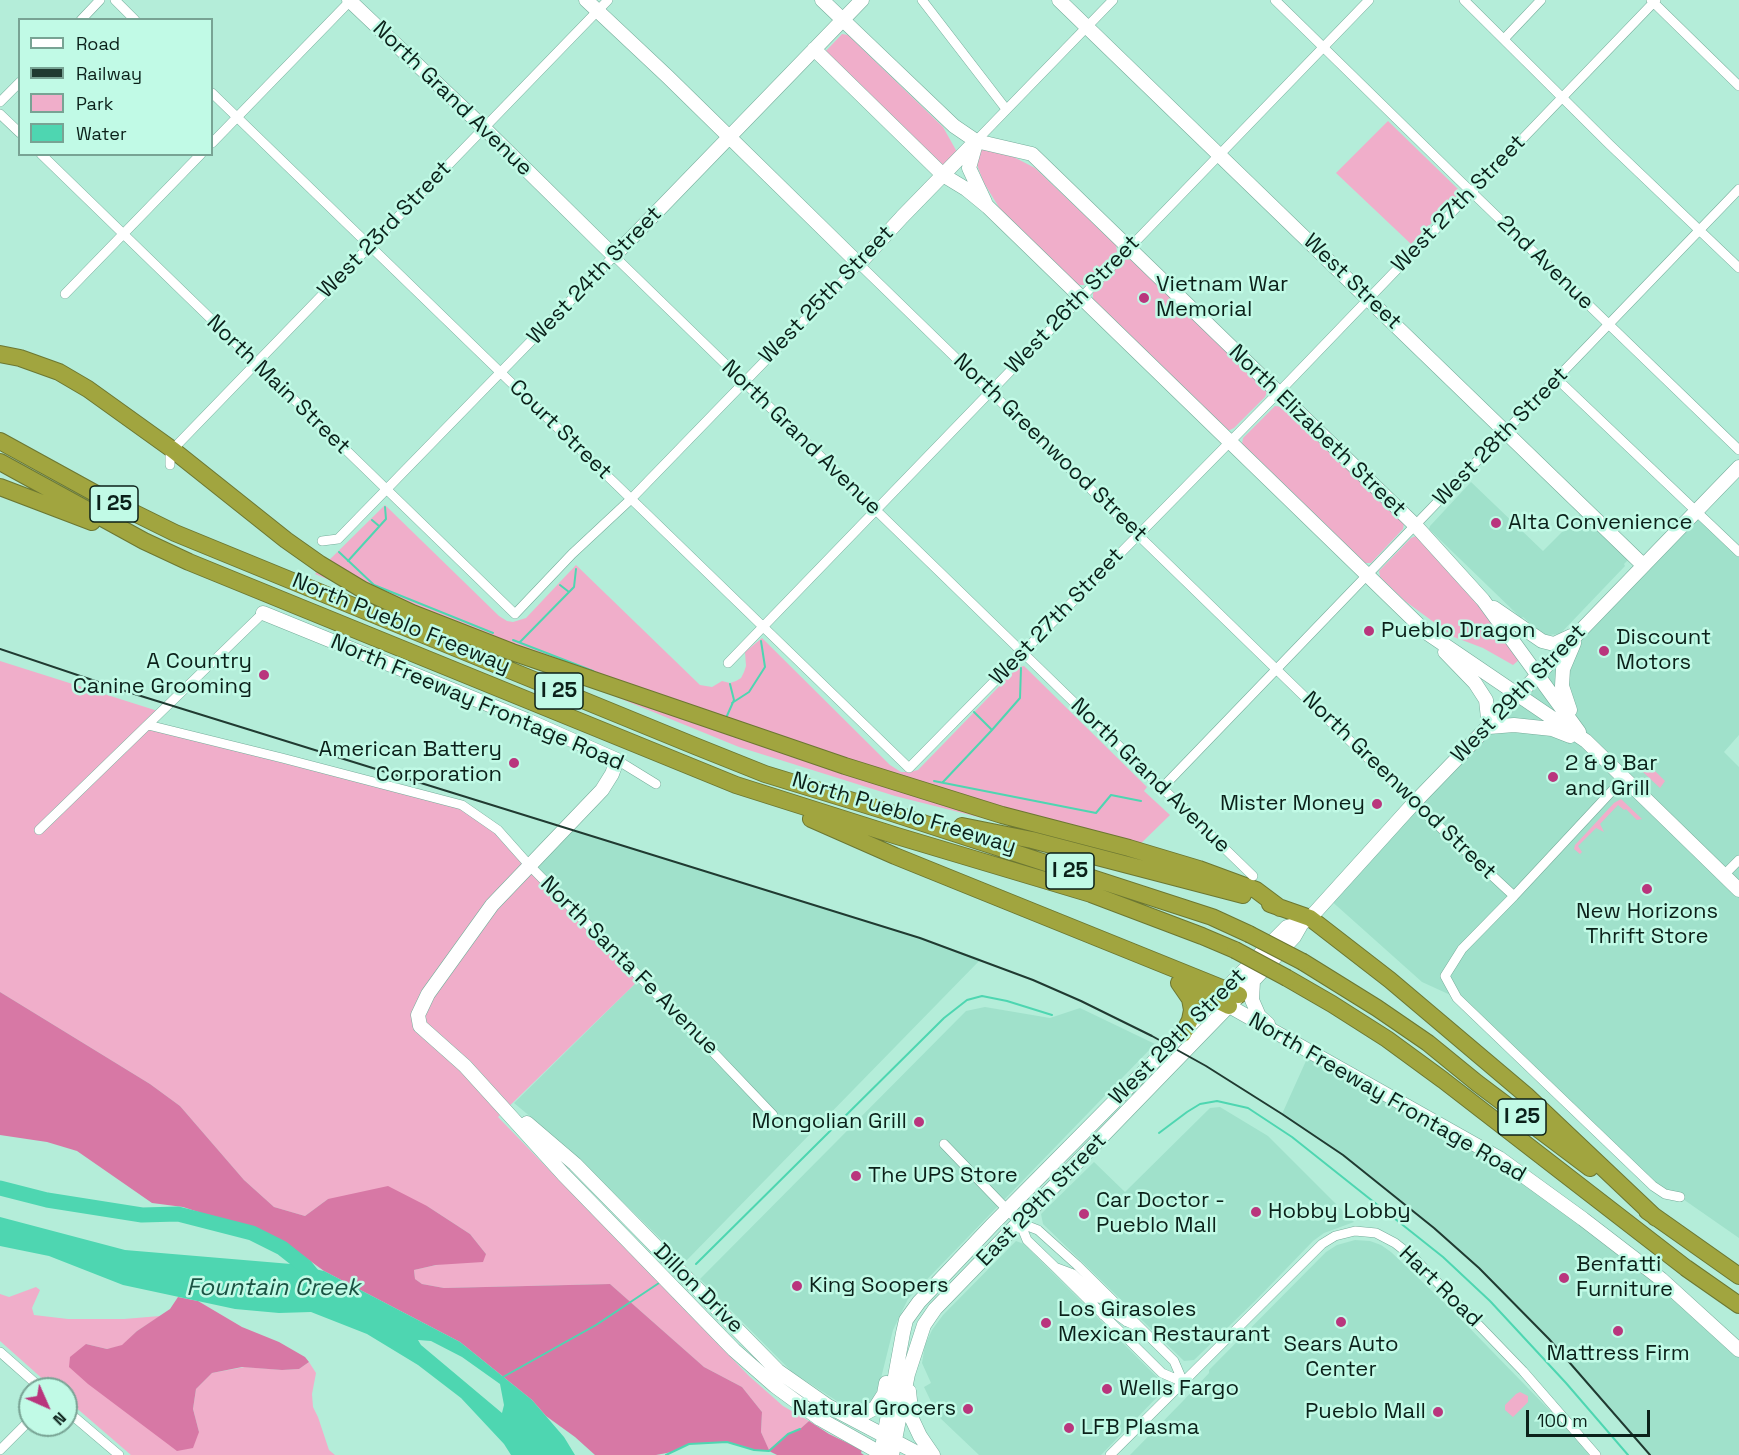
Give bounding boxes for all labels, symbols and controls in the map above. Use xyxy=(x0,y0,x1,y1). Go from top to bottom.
street label: North Grand Avenue xyxy=(367,16,537,182)
legend xyxy=(18,18,213,156)
text: Road xyxy=(76,32,120,55)
text: Railway xyxy=(76,62,142,85)
text: Park xyxy=(76,92,113,115)
text: Water xyxy=(76,122,127,145)
street label: West 27th Street xyxy=(1387,130,1531,278)
street label: West 23rd Street xyxy=(313,156,457,304)
street label: West 24th Street xyxy=(522,201,668,351)
street label: 2nd Avenue xyxy=(1491,210,1599,316)
street label: West 25th Street xyxy=(754,220,900,370)
street label: West Street xyxy=(1297,229,1407,335)
street label: West 26th Street xyxy=(1000,230,1146,380)
place label: Vietnam War Memorial xyxy=(1156,272,1288,324)
marker: Vietnam War Memorial xyxy=(1137,291,1151,305)
street label: North Main Street xyxy=(201,310,355,460)
street label: North Elizabeth Street xyxy=(1223,339,1411,523)
street label: North Greenwood Street xyxy=(948,348,1152,548)
street label: North Grand Avenue xyxy=(716,355,886,521)
street label: West 28th Street xyxy=(1428,362,1574,512)
street label: Court Street xyxy=(503,374,617,486)
road number: I 25 xyxy=(90,486,138,522)
place label: Alta Convenience xyxy=(1508,510,1692,536)
marker: Alta Convenience xyxy=(1489,516,1503,530)
street label: West 27th Street xyxy=(985,543,1129,691)
street label: North Pueblo Freeway xyxy=(288,568,514,680)
place label: Pueblo Dragon xyxy=(1381,618,1536,644)
street label: West 29th Street xyxy=(1446,619,1592,769)
marker: Pueblo Dragon xyxy=(1362,624,1376,638)
place label: Discount Motors xyxy=(1616,625,1711,676)
street label: North Freeway Frontage Road xyxy=(326,629,628,777)
marker: Discount Motors xyxy=(1597,644,1611,658)
place label: A Country Canine Grooming xyxy=(73,649,252,700)
marker: A Country Canine Grooming xyxy=(257,668,271,682)
road number: I 25 xyxy=(535,673,583,709)
street label: North Greenwood Street xyxy=(1297,686,1501,886)
street label: North Grand Avenue xyxy=(1065,693,1235,859)
place label: American Battery Corporation xyxy=(318,737,502,788)
place label: 2 & 9 Bar and Grill xyxy=(1565,751,1657,802)
marker: American Battery Corporation xyxy=(507,756,521,770)
street label: North Pueblo Freeway xyxy=(789,767,1019,861)
marker: 2 & 9 Bar and Grill xyxy=(1546,770,1560,784)
place label: Mister Money xyxy=(1220,791,1365,817)
marker: Mister Money xyxy=(1370,797,1384,811)
road number: I 25 xyxy=(1046,853,1094,889)
street label: North Santa Fe Avenue xyxy=(534,871,724,1061)
marker: New Horizons Thrift Store xyxy=(1640,882,1654,896)
place label: New Horizons Thrift Store xyxy=(1576,899,1718,950)
street label: West 29th Street xyxy=(1104,963,1252,1111)
street label: North Freeway Frontage Road xyxy=(1244,1008,1530,1188)
road number: I 25 xyxy=(1498,1099,1546,1135)
place label: Mongolian Grill xyxy=(752,1109,907,1135)
marker: Mongolian Grill xyxy=(912,1115,926,1129)
street label: East 29th Street xyxy=(972,1128,1112,1272)
place label: The UPS Store xyxy=(868,1163,1018,1189)
marker: The UPS Store xyxy=(849,1169,863,1183)
place label: Car Doctor - Pueblo Mall xyxy=(1096,1188,1225,1240)
place label: Hobby Lobby xyxy=(1268,1199,1411,1225)
marker: Hobby Lobby xyxy=(1249,1205,1263,1219)
marker: Car Doctor - Pueblo Mall xyxy=(1077,1207,1091,1221)
street label: Dillon Drive xyxy=(648,1239,748,1339)
street label: Hart Road xyxy=(1393,1241,1487,1333)
place label: Benfatti Furniture xyxy=(1576,1252,1673,1304)
marker: Benfatti Furniture xyxy=(1557,1271,1571,1285)
place label: King Soopers xyxy=(809,1273,949,1299)
water label: Fountain Creek xyxy=(186,1274,360,1302)
marker: King Soopers xyxy=(790,1279,804,1293)
place label: Los Girasoles Mexican Restaurant xyxy=(1058,1297,1271,1348)
marker: Sears Auto Center xyxy=(1334,1315,1348,1329)
marker: Los Girasoles Mexican Restaurant xyxy=(1039,1316,1053,1330)
marker: Mattress Firm xyxy=(1611,1324,1625,1338)
place label: Sears Auto Center xyxy=(1283,1332,1399,1384)
place label: Mattress Firm xyxy=(1546,1341,1690,1367)
place label: Wells Fargo xyxy=(1119,1376,1239,1402)
north arrow xyxy=(18,1377,78,1437)
marker: Wells Fargo xyxy=(1100,1382,1114,1396)
place label: Natural Grocers xyxy=(792,1396,956,1422)
scale bar xyxy=(1529,1398,1654,1436)
place label: Pueblo Mall xyxy=(1305,1399,1426,1425)
marker: Natural Grocers xyxy=(961,1402,975,1416)
marker: Pueblo Mall xyxy=(1431,1405,1445,1419)
text: N xyxy=(48,1407,71,1430)
text: 100 m xyxy=(1537,1409,1588,1432)
place label: LFB Plasma xyxy=(1081,1415,1199,1441)
marker: LFB Plasma xyxy=(1062,1421,1076,1435)

